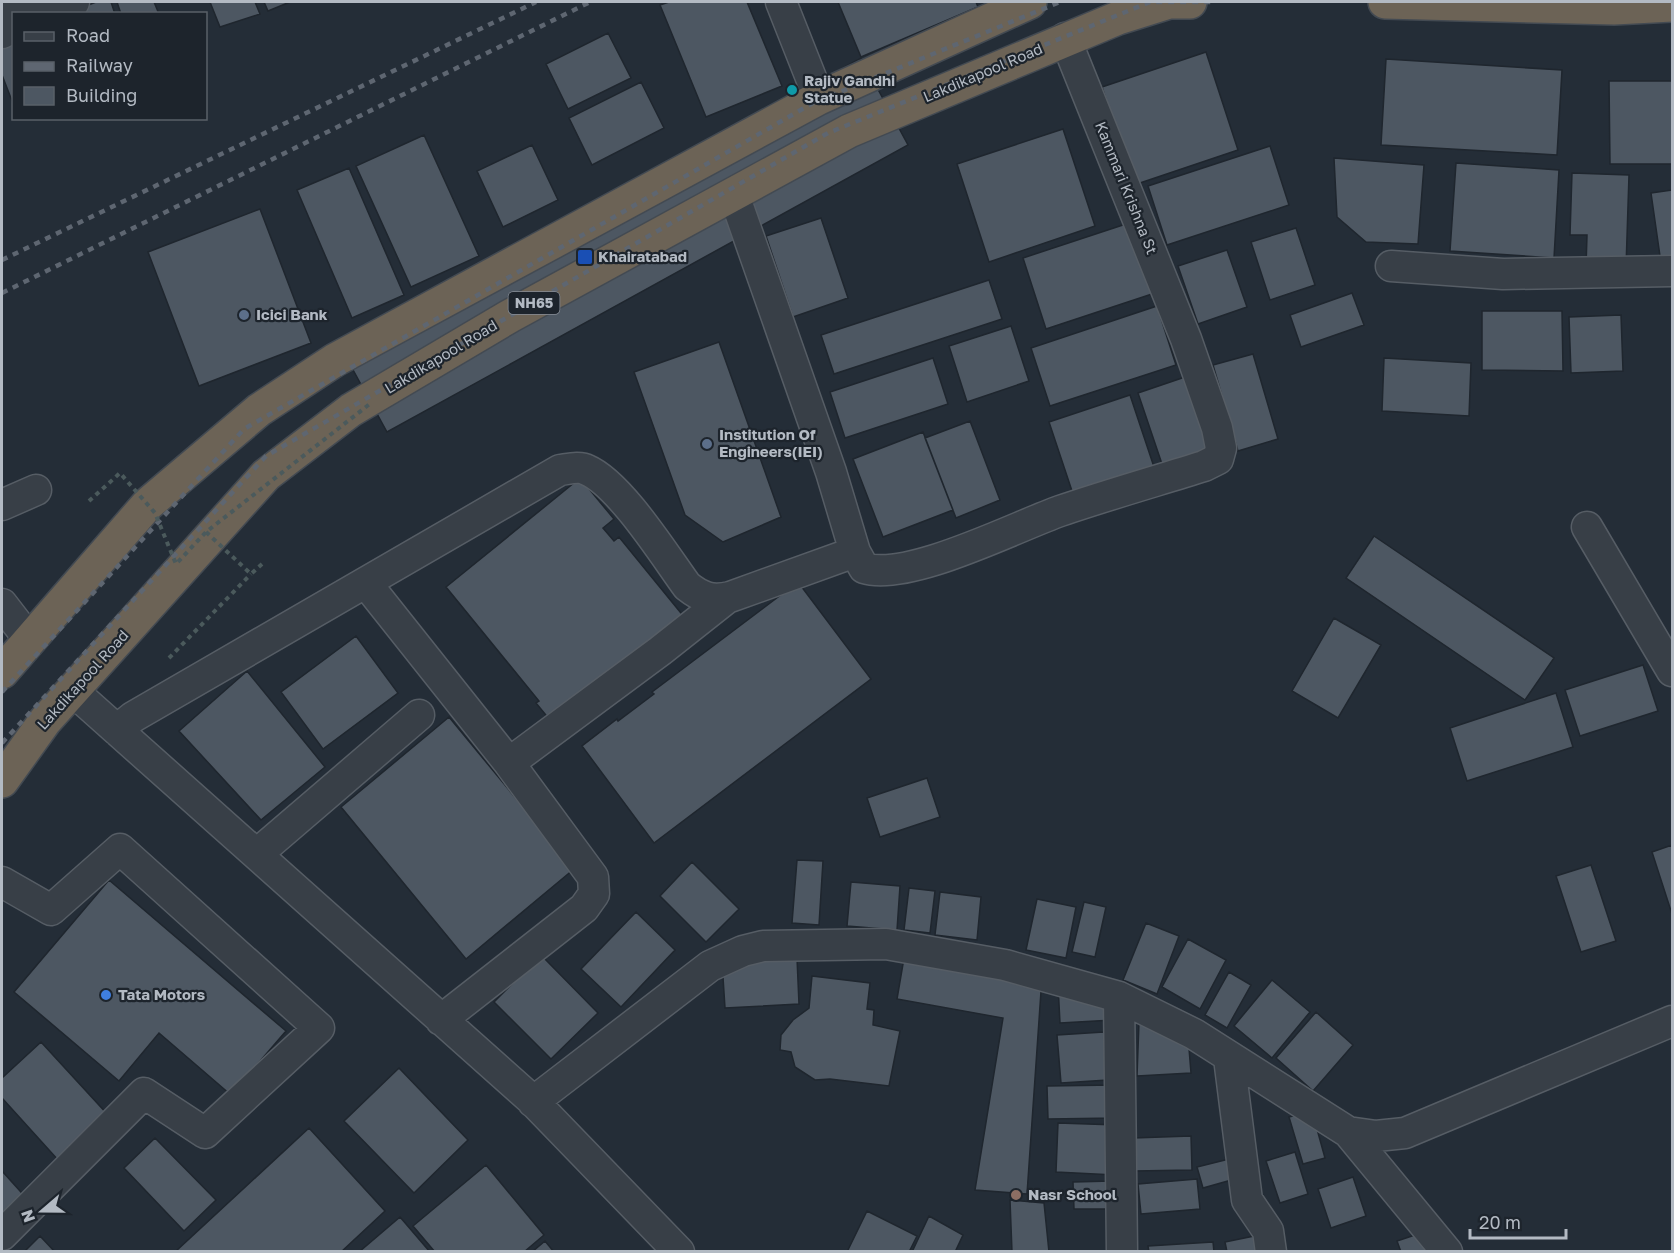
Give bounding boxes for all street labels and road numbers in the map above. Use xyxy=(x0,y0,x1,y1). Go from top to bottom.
street label: Lakdikapool Road xyxy=(920,39,1045,105)
street label: Kammari Krishna St xyxy=(1092,119,1162,257)
road number: NH65 xyxy=(508,292,560,314)
street label: Lakdikapool Road xyxy=(381,315,500,397)
street label: Lakdikapool Road xyxy=(33,626,132,733)

